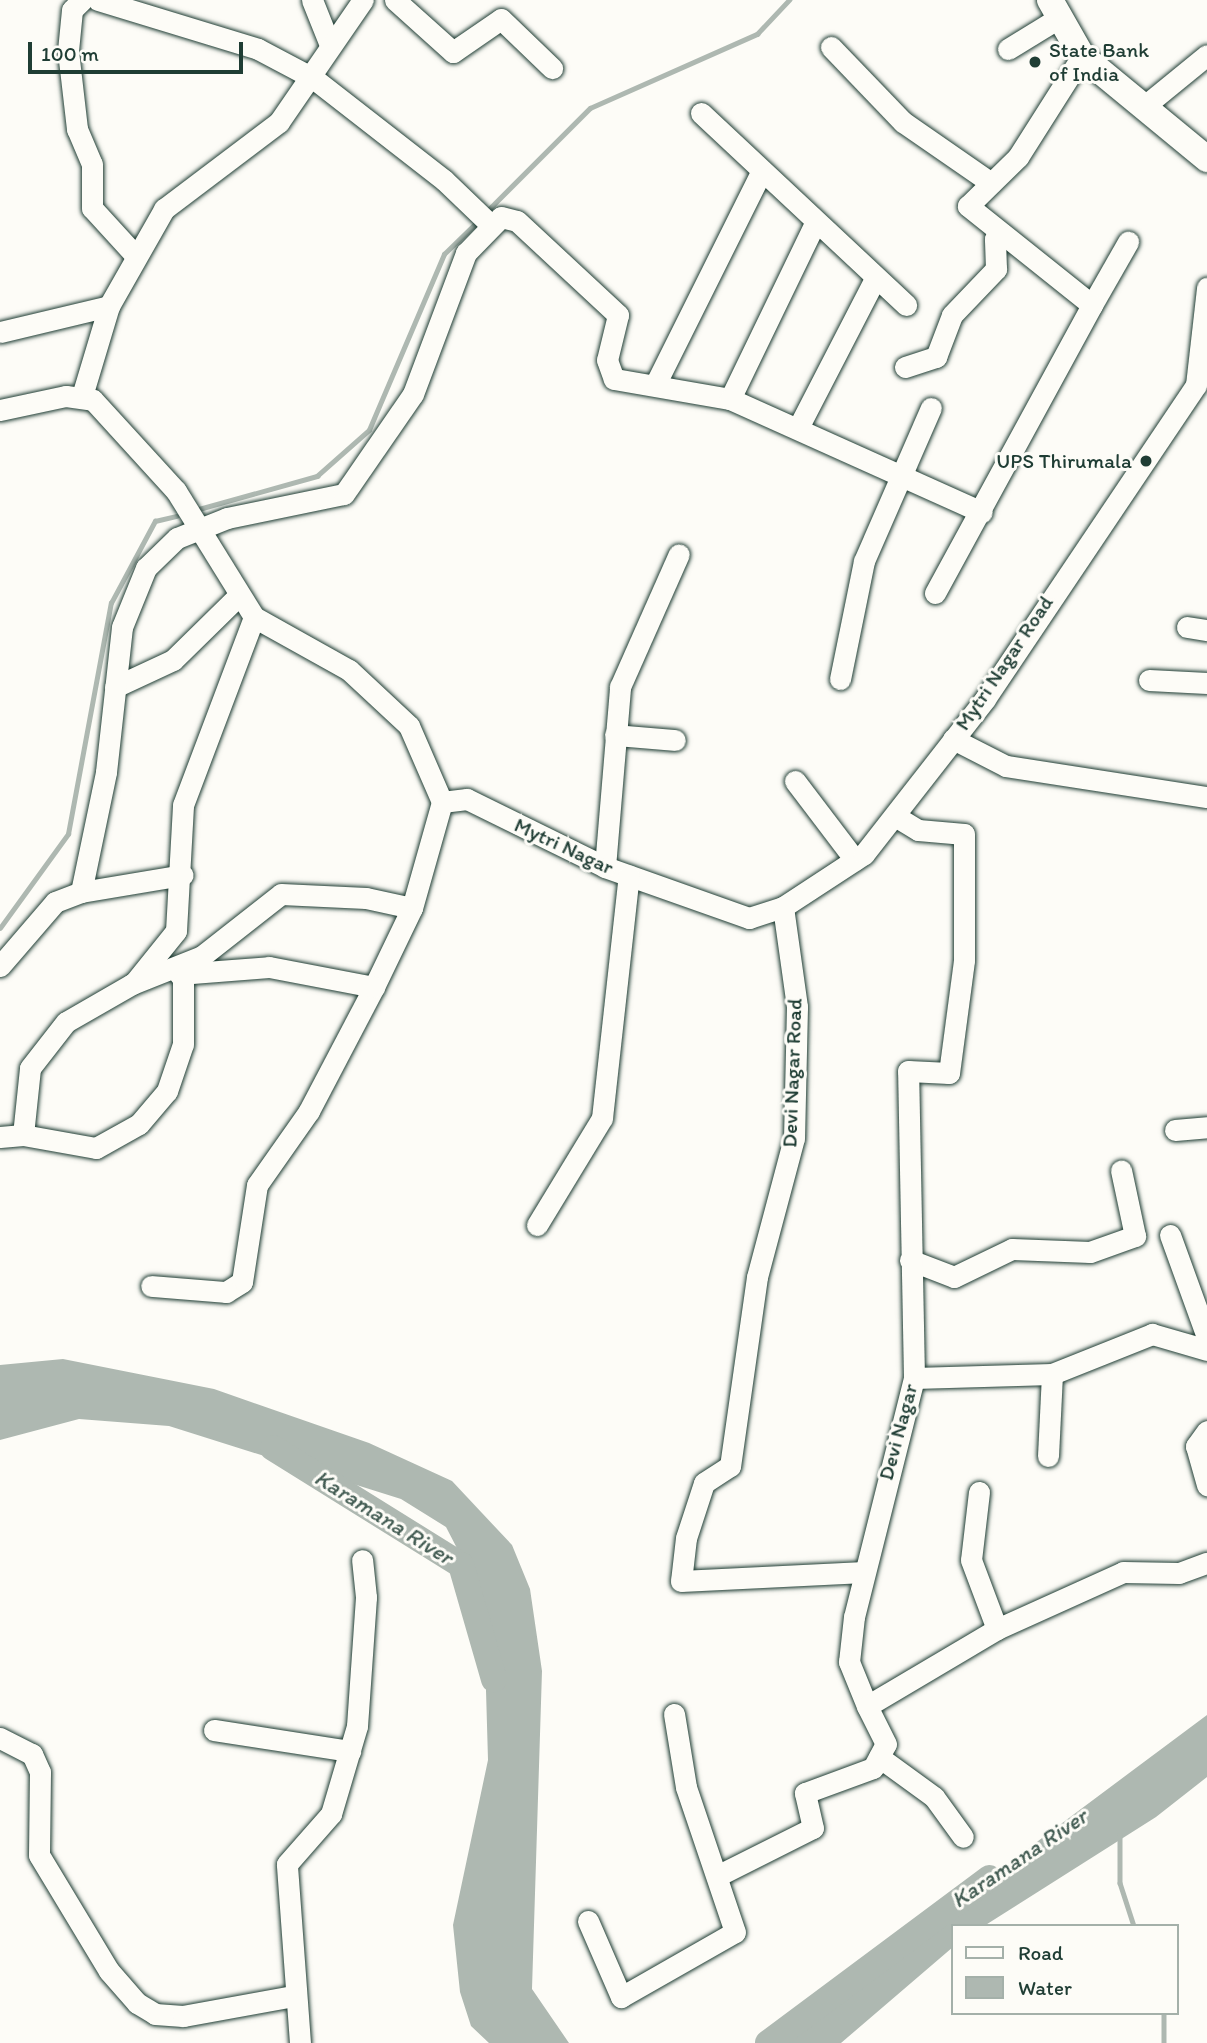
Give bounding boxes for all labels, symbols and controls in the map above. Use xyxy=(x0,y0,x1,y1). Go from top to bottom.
scale bar xyxy=(32,28,247,72)
place label: State Bank of India xyxy=(1049,37,1149,87)
text: 100 m xyxy=(41,41,99,66)
marker: State Bank of India xyxy=(1027,54,1043,70)
place label: UPS Thirumala xyxy=(996,448,1132,474)
marker: UPS Thirumala xyxy=(1138,453,1154,469)
street label: Mytri Nagar Road xyxy=(950,591,1058,735)
street label: Mytri Nagar xyxy=(510,812,618,880)
street label: Devi Nagar Road xyxy=(777,999,807,1147)
street label: Devi Nagar xyxy=(873,1381,923,1483)
water label: Karamana River xyxy=(310,1463,458,1571)
water label: Karamana River xyxy=(946,1802,1092,1914)
legend xyxy=(951,1924,1179,2015)
text: Road xyxy=(1018,1940,1063,1965)
text: Water xyxy=(1018,1975,1072,2000)

